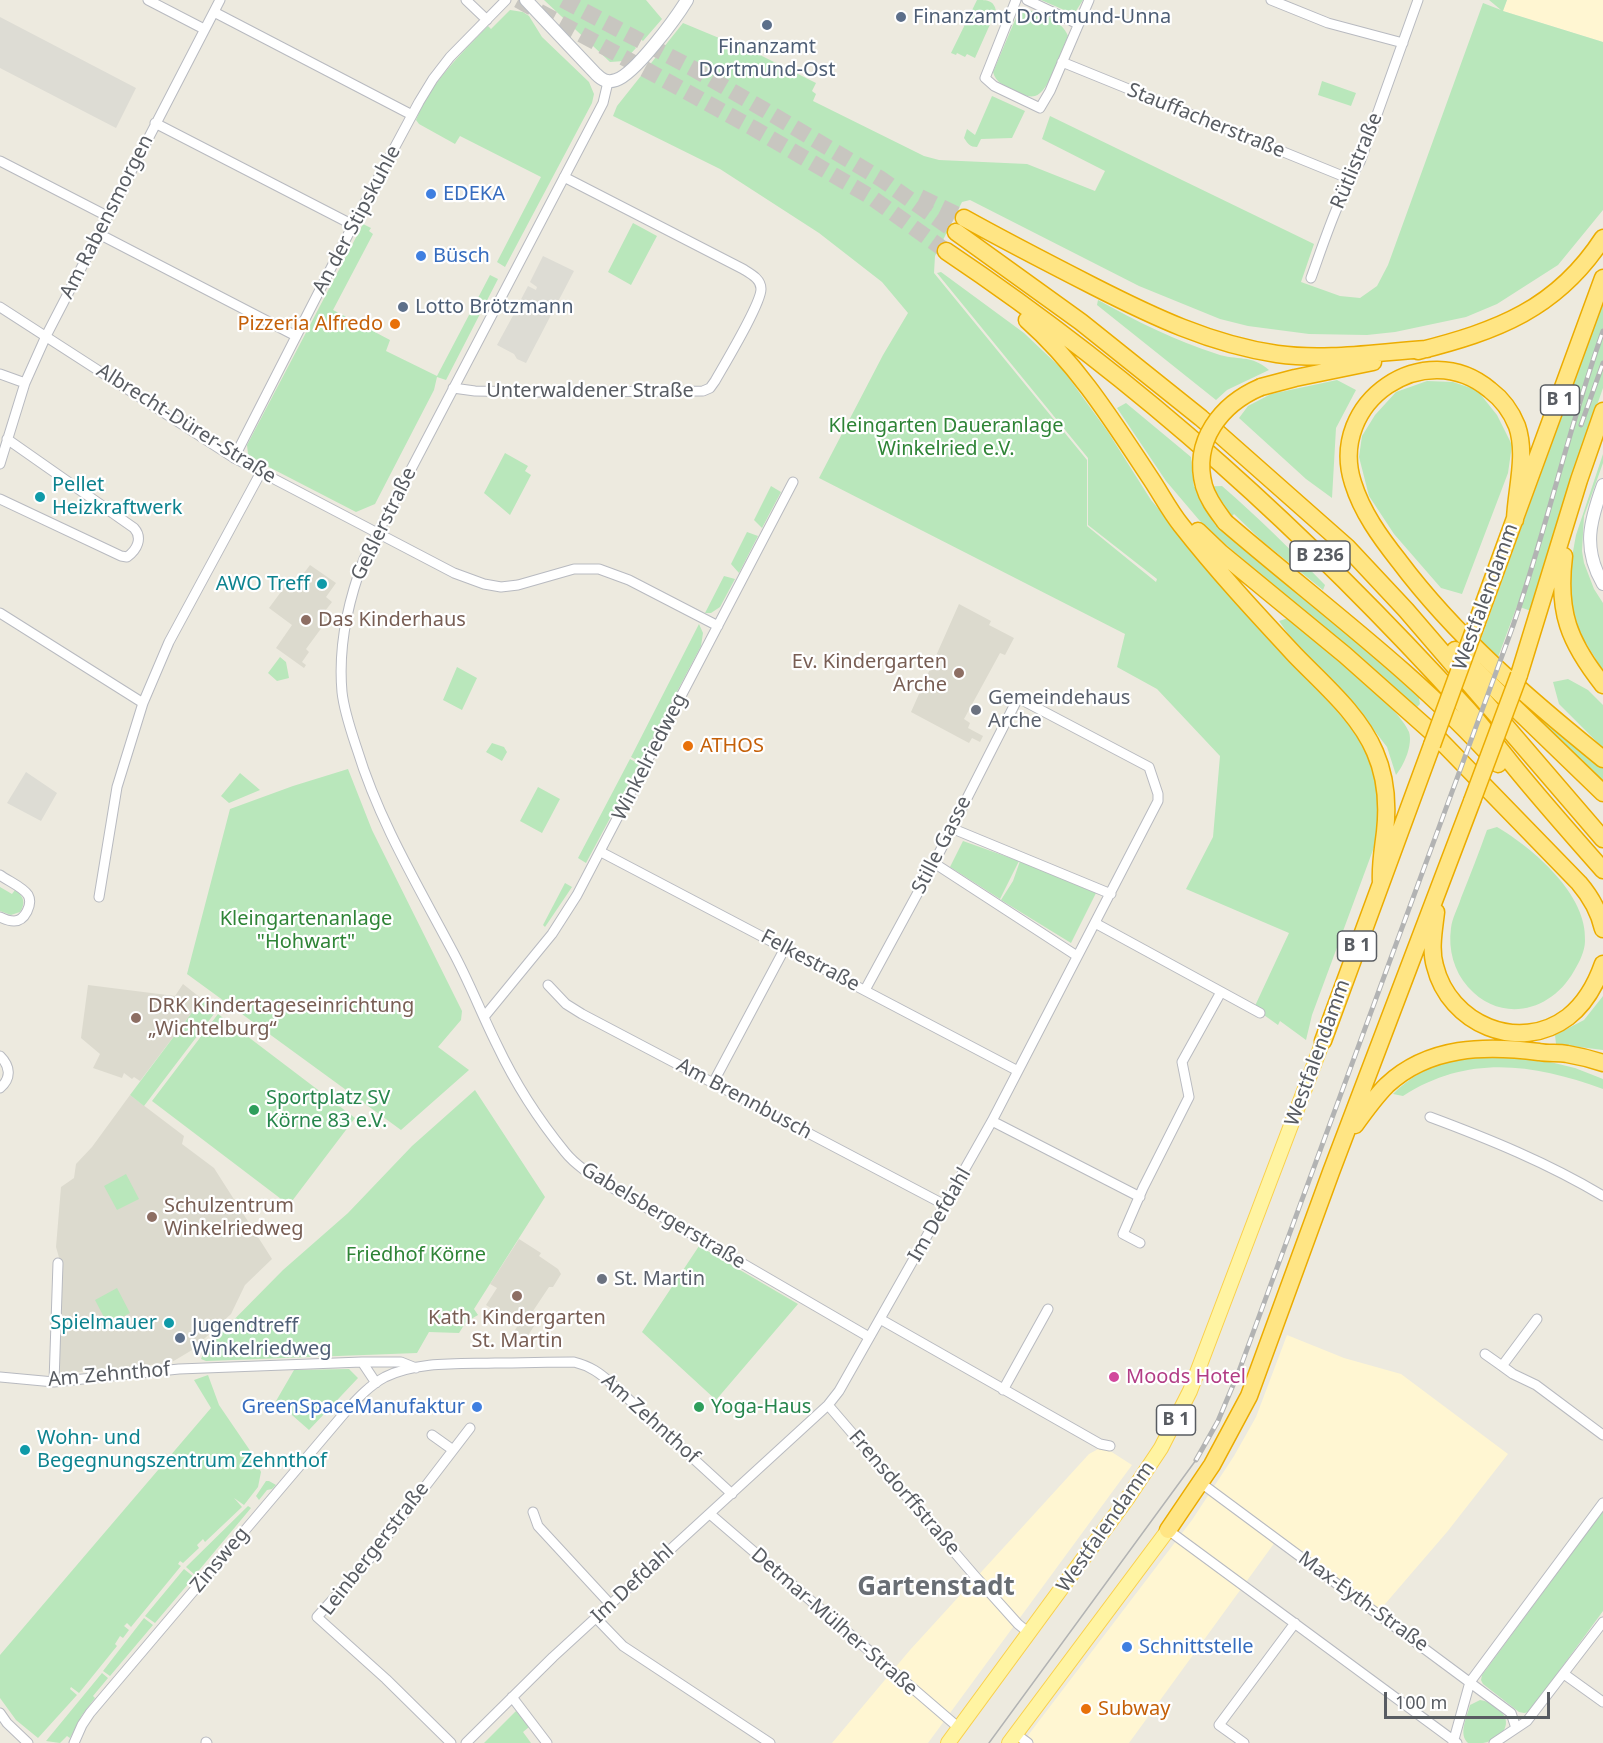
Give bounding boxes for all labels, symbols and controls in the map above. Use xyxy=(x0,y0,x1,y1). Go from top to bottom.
place label: Finanzamt Dortmund-Unna xyxy=(913,5,1171,29)
marker: Finanzamt Dortmund-Unna xyxy=(894,10,908,24)
marker: Finanzamt Dortmund-Ost xyxy=(760,18,774,32)
place label: Finanzamt Dortmund-Ost xyxy=(699,35,835,82)
street label: Stauffacherstraße xyxy=(1124,78,1288,164)
street label: Rütlistraße xyxy=(1326,109,1388,213)
street label: Am Rabensmorgen xyxy=(55,131,159,303)
street label: An der Stipskuhle xyxy=(308,142,406,298)
place label: EDEKA xyxy=(443,182,505,206)
marker: EDEKA xyxy=(424,187,438,201)
place label: Büsch xyxy=(433,244,490,268)
marker: Büsch xyxy=(414,249,428,263)
place label: Lotto Brötzmann xyxy=(415,295,574,319)
marker: Lotto Brötzmann xyxy=(396,300,410,314)
place label: Pizzeria Alfredo xyxy=(237,312,383,336)
marker: Pizzeria Alfredo xyxy=(388,317,402,331)
street label: Albrecht-Dürer-Straße xyxy=(92,359,280,489)
street label: Unterwaldener Straße xyxy=(486,379,694,403)
road number: B 1 xyxy=(1540,385,1580,415)
park label: Kleingarten Daueranlage Winkelried e.V. xyxy=(828,414,1064,461)
street label: Geßlerstraße xyxy=(346,463,422,585)
place label: Pellet Heizkraftwerk xyxy=(52,473,182,520)
marker: Pellet Heizkraftwerk xyxy=(33,490,47,504)
street label: Westfalendamm xyxy=(1448,520,1524,674)
road number: B 236 xyxy=(1290,541,1350,571)
place label: AWO Treff xyxy=(216,572,310,596)
marker: AWO Treff xyxy=(315,577,329,591)
place label: Das Kinderhaus xyxy=(318,608,466,632)
marker: Das Kinderhaus xyxy=(299,613,313,627)
place label: Ev. Kindergarten Arche xyxy=(792,650,947,697)
marker: Ev. Kindergarten Arche xyxy=(952,666,966,680)
place label: Gemeindehaus Arche xyxy=(988,686,1130,733)
street label: Winkelriedweg xyxy=(608,689,692,825)
marker: Gemeindehaus Arche xyxy=(969,703,983,717)
place label: ATHOS xyxy=(700,734,764,758)
marker: ATHOS xyxy=(681,739,695,753)
street label: Stille Gasse xyxy=(907,792,977,898)
park label: Kleingartenanlage "Hohwart" xyxy=(220,907,392,954)
street label: Felkestraße xyxy=(756,925,864,997)
road number: B 1 xyxy=(1338,931,1376,961)
street label: Westfalendamm xyxy=(1280,976,1356,1130)
place label: DRK Kindertageseinrichtung „Wichtelburg“ xyxy=(148,994,414,1041)
marker: DRK Kindertageseinrichtung „Wichtelburg“ xyxy=(129,1011,143,1025)
street label: Am Brennbusch xyxy=(672,1053,816,1145)
place label: Sportplatz SV Körne 83 e.V. xyxy=(266,1086,390,1133)
marker: Sportplatz SV Körne 83 e.V. xyxy=(247,1103,261,1117)
street label: Gabelsbergerstraße xyxy=(577,1157,749,1275)
street label: Im Defdahl xyxy=(903,1164,977,1266)
place label: Schulzentrum Winkelriedweg xyxy=(164,1194,304,1241)
marker: Schulzentrum Winkelriedweg xyxy=(145,1210,159,1224)
park label: Friedhof Körne xyxy=(346,1243,486,1267)
place label: St. Martin xyxy=(614,1267,705,1291)
marker: St. Martin xyxy=(595,1272,609,1286)
marker: Kath. Kindergarten St. Martin xyxy=(510,1289,524,1303)
place label: Kath. Kindergarten St. Martin xyxy=(428,1306,606,1353)
place label: Spielmauer xyxy=(50,1311,157,1335)
place label: Jugendtreff Winkelriedweg xyxy=(192,1314,332,1361)
marker: Spielmauer xyxy=(162,1316,176,1330)
marker: Jugendtreff Winkelriedweg xyxy=(173,1331,187,1345)
street label: Am Zehnthof xyxy=(47,1358,171,1392)
place label: Moods Hotel xyxy=(1126,1365,1246,1389)
street label: Am Zehnthof xyxy=(596,1369,704,1469)
marker: Moods Hotel xyxy=(1107,1370,1121,1384)
place label: GreenSpaceManufaktur xyxy=(242,1395,465,1419)
place label: Yoga-Haus xyxy=(711,1395,811,1419)
marker: GreenSpaceManufaktur xyxy=(470,1400,484,1414)
marker: Yoga-Haus xyxy=(692,1400,706,1414)
road number: B 1 xyxy=(1156,1405,1196,1435)
place label: Wohn- und Begegnungszentrum Zehnthof xyxy=(37,1426,327,1473)
street label: Frensdorffstraße xyxy=(843,1426,965,1560)
marker: Wohn- und Begegnungszentrum Zehnthof xyxy=(18,1443,32,1457)
street label: Westfalendamm xyxy=(1052,1457,1160,1597)
street label: Leinbergerstraße xyxy=(316,1478,434,1620)
street label: Zinsweg xyxy=(186,1522,254,1598)
street label: Im Defdahl xyxy=(587,1540,679,1628)
street label: Detmar-Mülher-Straße xyxy=(746,1543,922,1701)
street label: Max-Eyth-Straße xyxy=(1293,1547,1433,1657)
district label: Gartenstadt xyxy=(857,1572,1015,1604)
place label: Schnittstelle xyxy=(1139,1635,1254,1659)
marker: Schnittstelle xyxy=(1120,1640,1134,1654)
scale bar xyxy=(1387,1680,1554,1718)
text: 100 m xyxy=(1395,1690,1447,1714)
place label: Subway xyxy=(1098,1697,1170,1721)
marker: Subway xyxy=(1079,1702,1093,1716)

